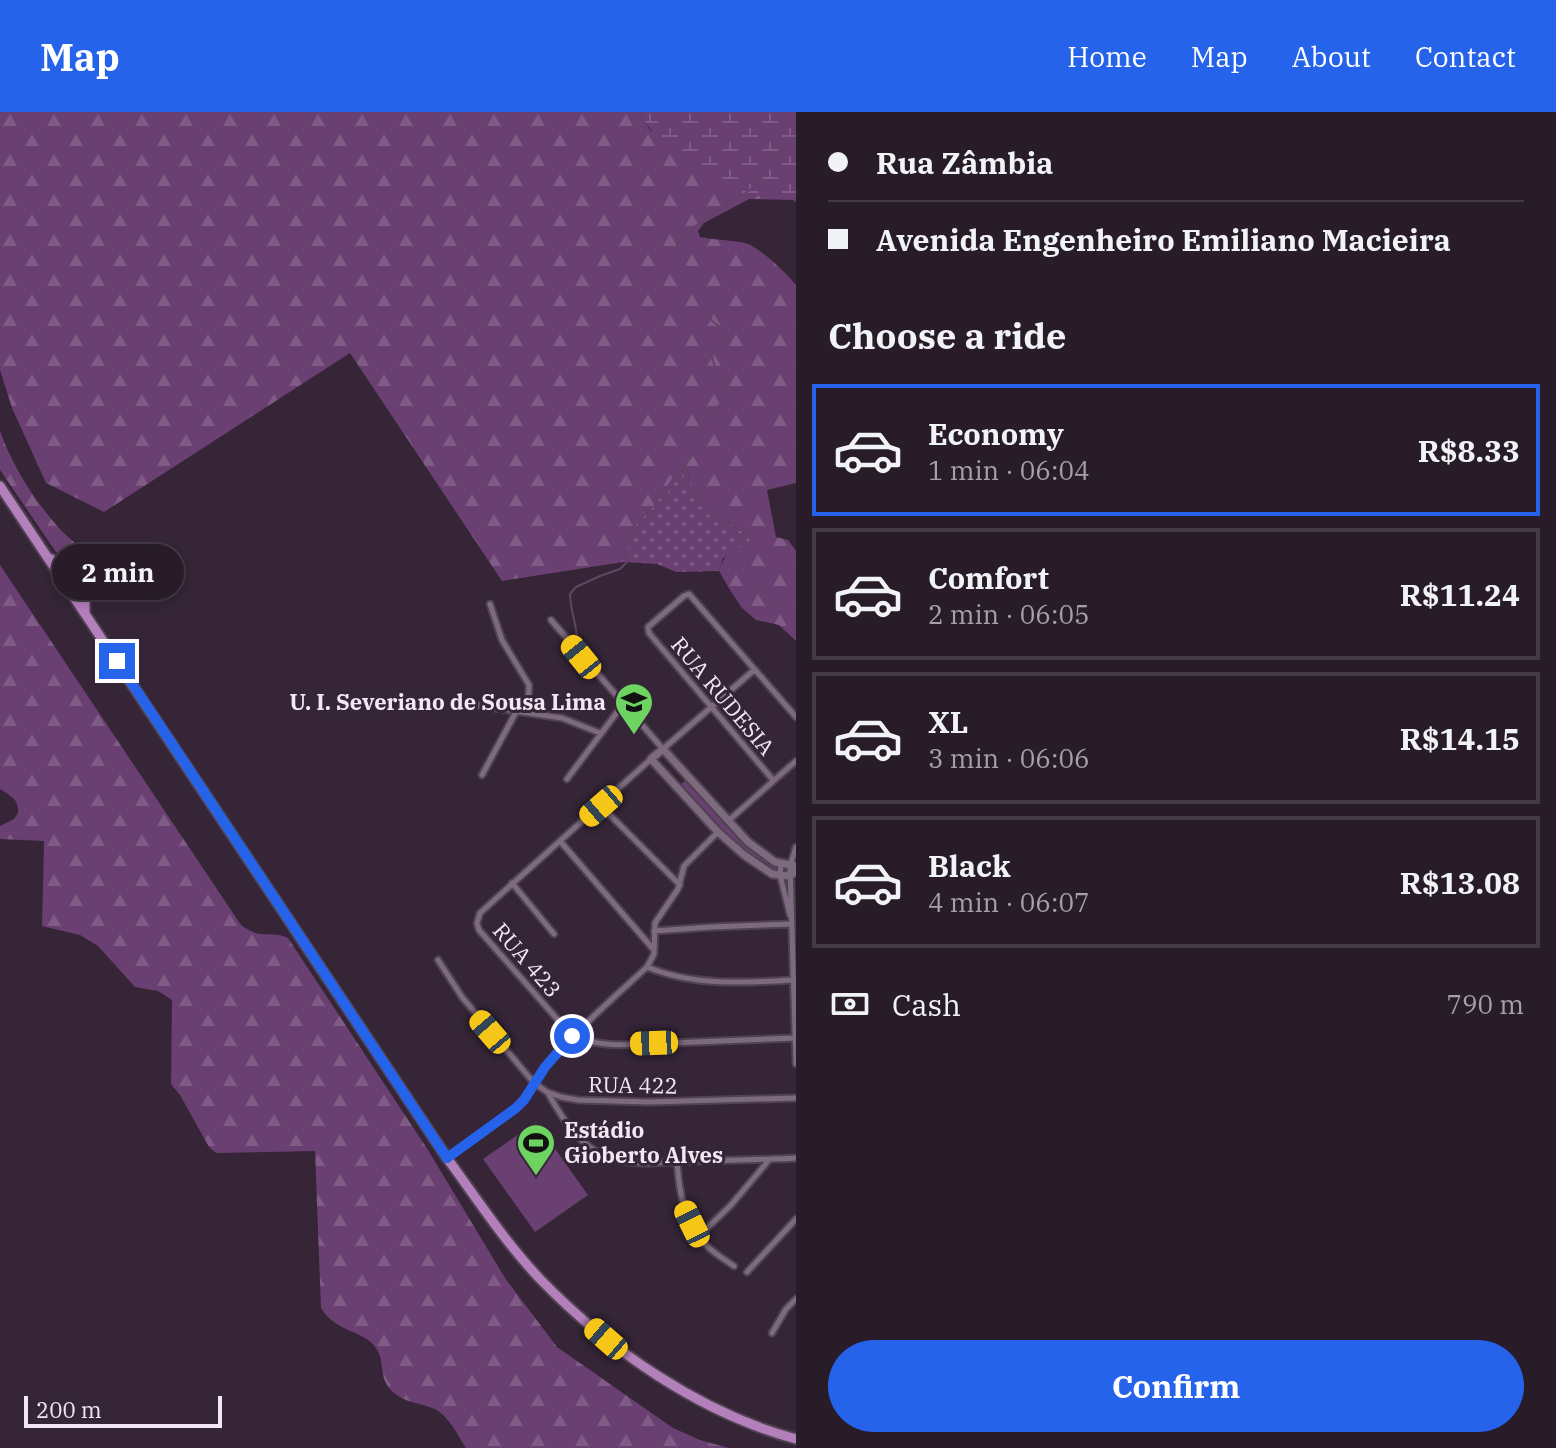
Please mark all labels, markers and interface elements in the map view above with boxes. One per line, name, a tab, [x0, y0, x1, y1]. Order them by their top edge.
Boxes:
text: Map	[40, 32, 120, 81]
text: Home	[1067, 38, 1147, 75]
text: Map	[1191, 38, 1248, 75]
text: About	[1292, 38, 1371, 75]
text: Contact	[1415, 38, 1516, 75]
text: Rua Zâmbia	[876, 143, 1053, 182]
text: Avenida Engenheiro Emiliano Macieira	[876, 220, 1451, 259]
text: Choose a ride	[828, 312, 1067, 359]
icon: car	[832, 414, 904, 486]
text: Economy	[928, 414, 1064, 453]
text: R$8.33	[1418, 431, 1520, 470]
text: 1 min · 06:04	[928, 453, 1090, 487]
callout: 2 min	[51, 545, 183, 601]
text: 2 min	[82, 555, 154, 589]
icon: car	[832, 558, 904, 630]
text: Comfort	[928, 558, 1049, 597]
text: R$11.24	[1400, 575, 1520, 614]
text: 2 min · 06:05	[928, 597, 1090, 631]
street label: RUA RUDESIA	[665, 630, 782, 761]
car	[557, 631, 605, 683]
route end	[99, 643, 135, 679]
school or university icon: U. I. Severiano de Sousa Lima	[613, 681, 655, 736]
place label: U. I. Severiano de Sousa Lima	[289, 687, 606, 716]
icon: car	[832, 702, 904, 774]
text: XL	[928, 702, 968, 741]
text: R$14.15	[1400, 719, 1520, 758]
text: 3 min · 06:06	[928, 741, 1090, 775]
car	[575, 781, 627, 831]
icon: car	[832, 846, 904, 918]
text: Black	[928, 846, 1011, 885]
text: R$13.08	[1400, 863, 1520, 902]
text: 4 min · 06:07	[928, 885, 1090, 919]
street label: RUA 423	[487, 916, 568, 1003]
icon: cash	[828, 982, 872, 1026]
text: Cash	[892, 985, 961, 1024]
text: 790 m	[1446, 987, 1524, 1021]
car	[465, 1006, 515, 1058]
route start	[554, 1018, 590, 1054]
car	[630, 1030, 678, 1056]
street label: RUA 422	[588, 1069, 678, 1100]
place label: Estádio Gioberto Alves	[564, 1115, 723, 1169]
sports icon: Estádio Gioberto Alves	[515, 1122, 557, 1177]
car	[671, 1197, 713, 1251]
car	[580, 1314, 632, 1364]
button: Confirm	[828, 1340, 1524, 1432]
scale bar	[24, 1392, 222, 1428]
text: 200 m	[36, 1395, 102, 1424]

